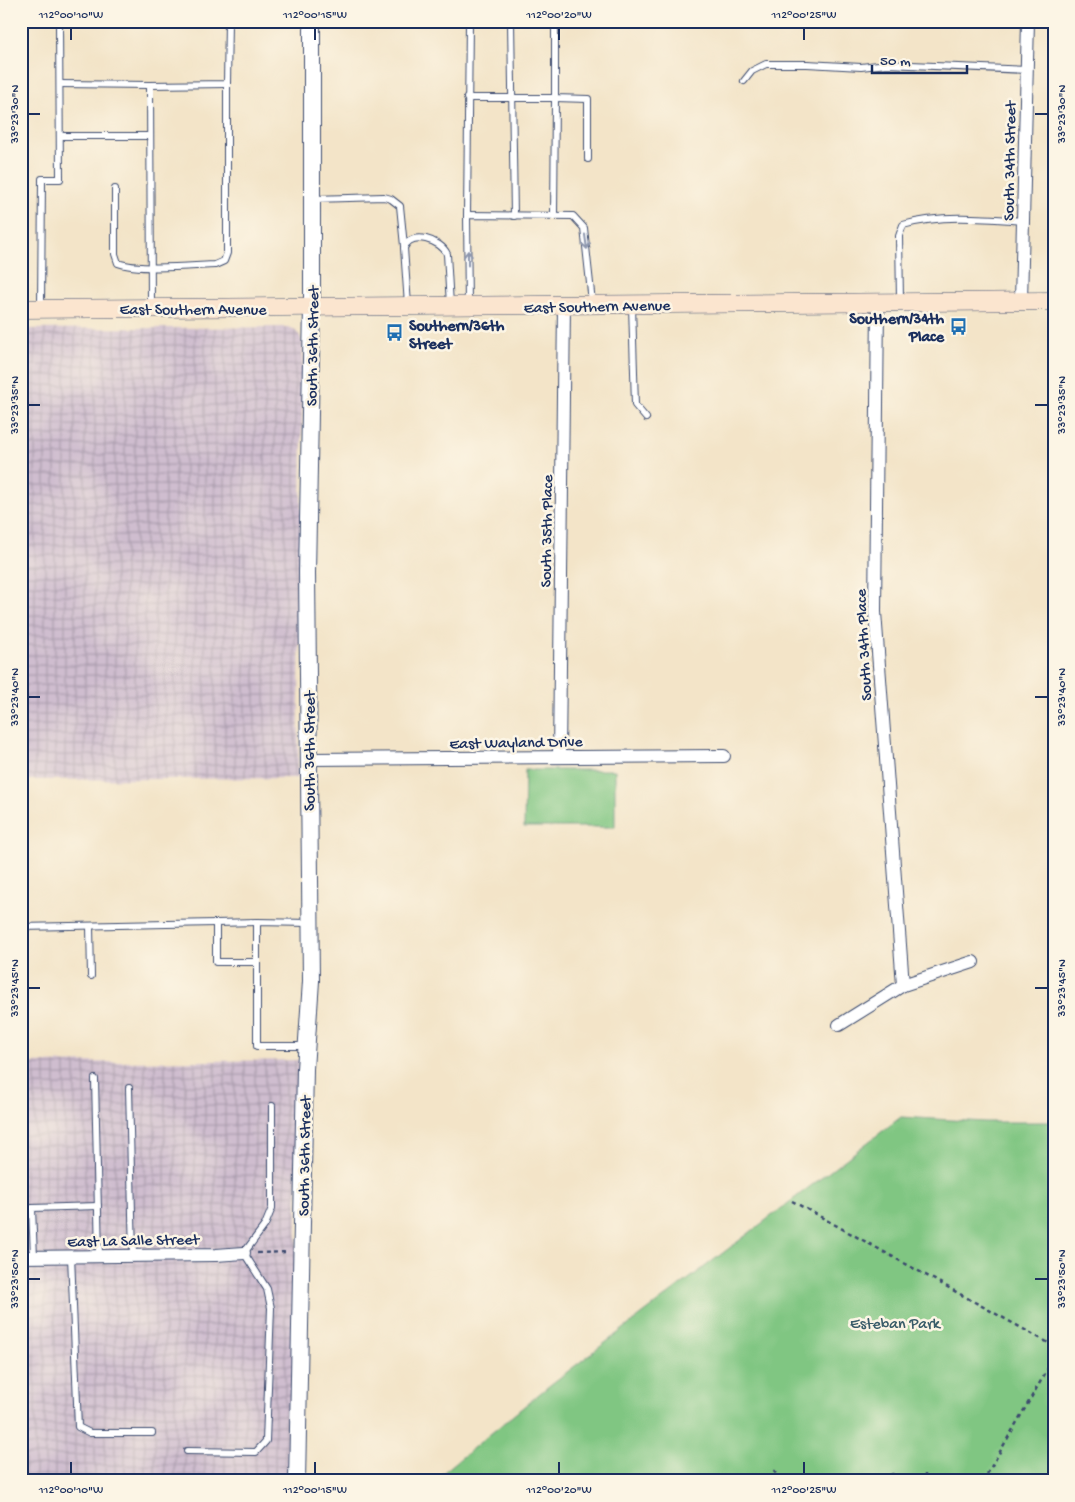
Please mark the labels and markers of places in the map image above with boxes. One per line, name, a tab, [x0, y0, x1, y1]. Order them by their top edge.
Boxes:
place label: Southern/34th Place	[849, 311, 945, 348]
bus stop icon: Southern/34th Place	[948, 316, 968, 336]
place label: Southern/36th Street	[409, 318, 505, 355]
bus stop icon: Southern/36th Street	[385, 323, 405, 343]

